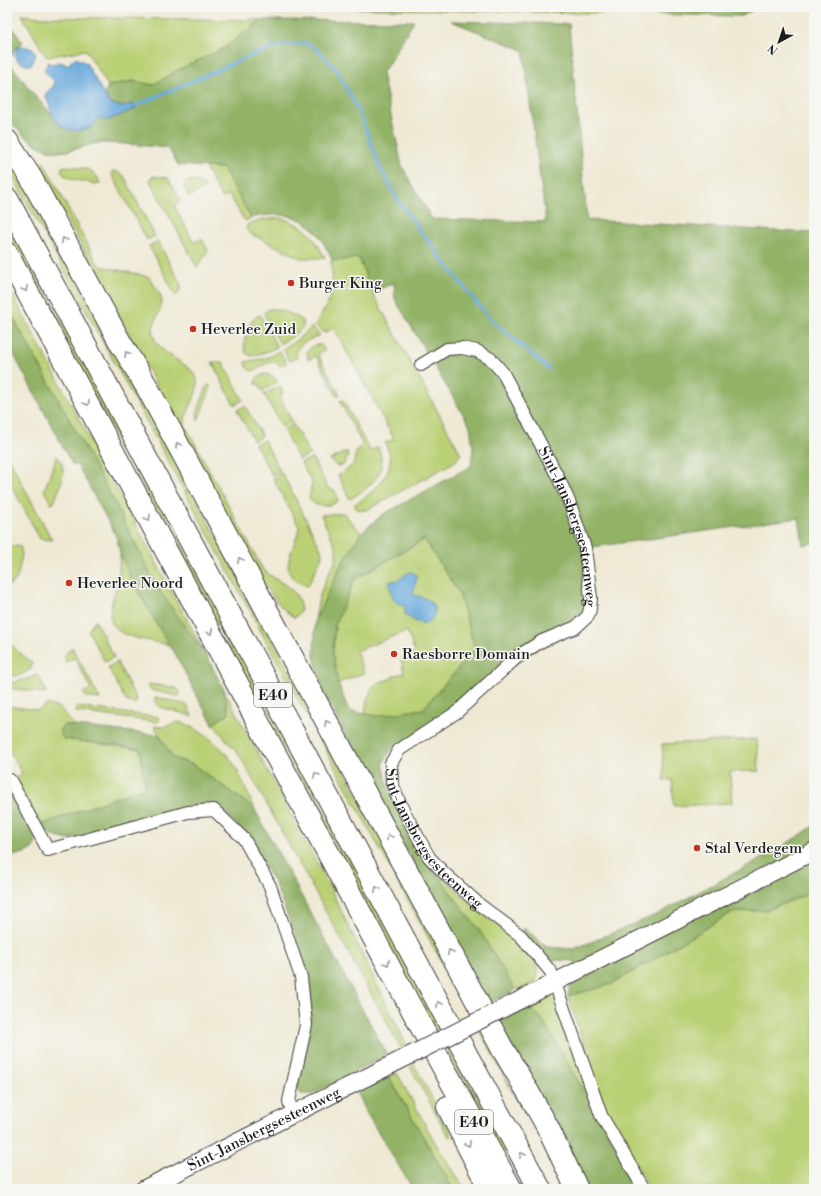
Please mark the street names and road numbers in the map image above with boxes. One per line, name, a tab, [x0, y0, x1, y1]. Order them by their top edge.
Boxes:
street label: Sint-Jansbergsesteenweg	[533, 443, 600, 608]
road number: E40	[254, 683, 292, 707]
street label: Sint-Jansbergsesteenweg	[381, 768, 487, 913]
street label: Sint-Jansbergsesteenweg	[184, 1083, 344, 1176]
road number: E40	[455, 1110, 493, 1134]

